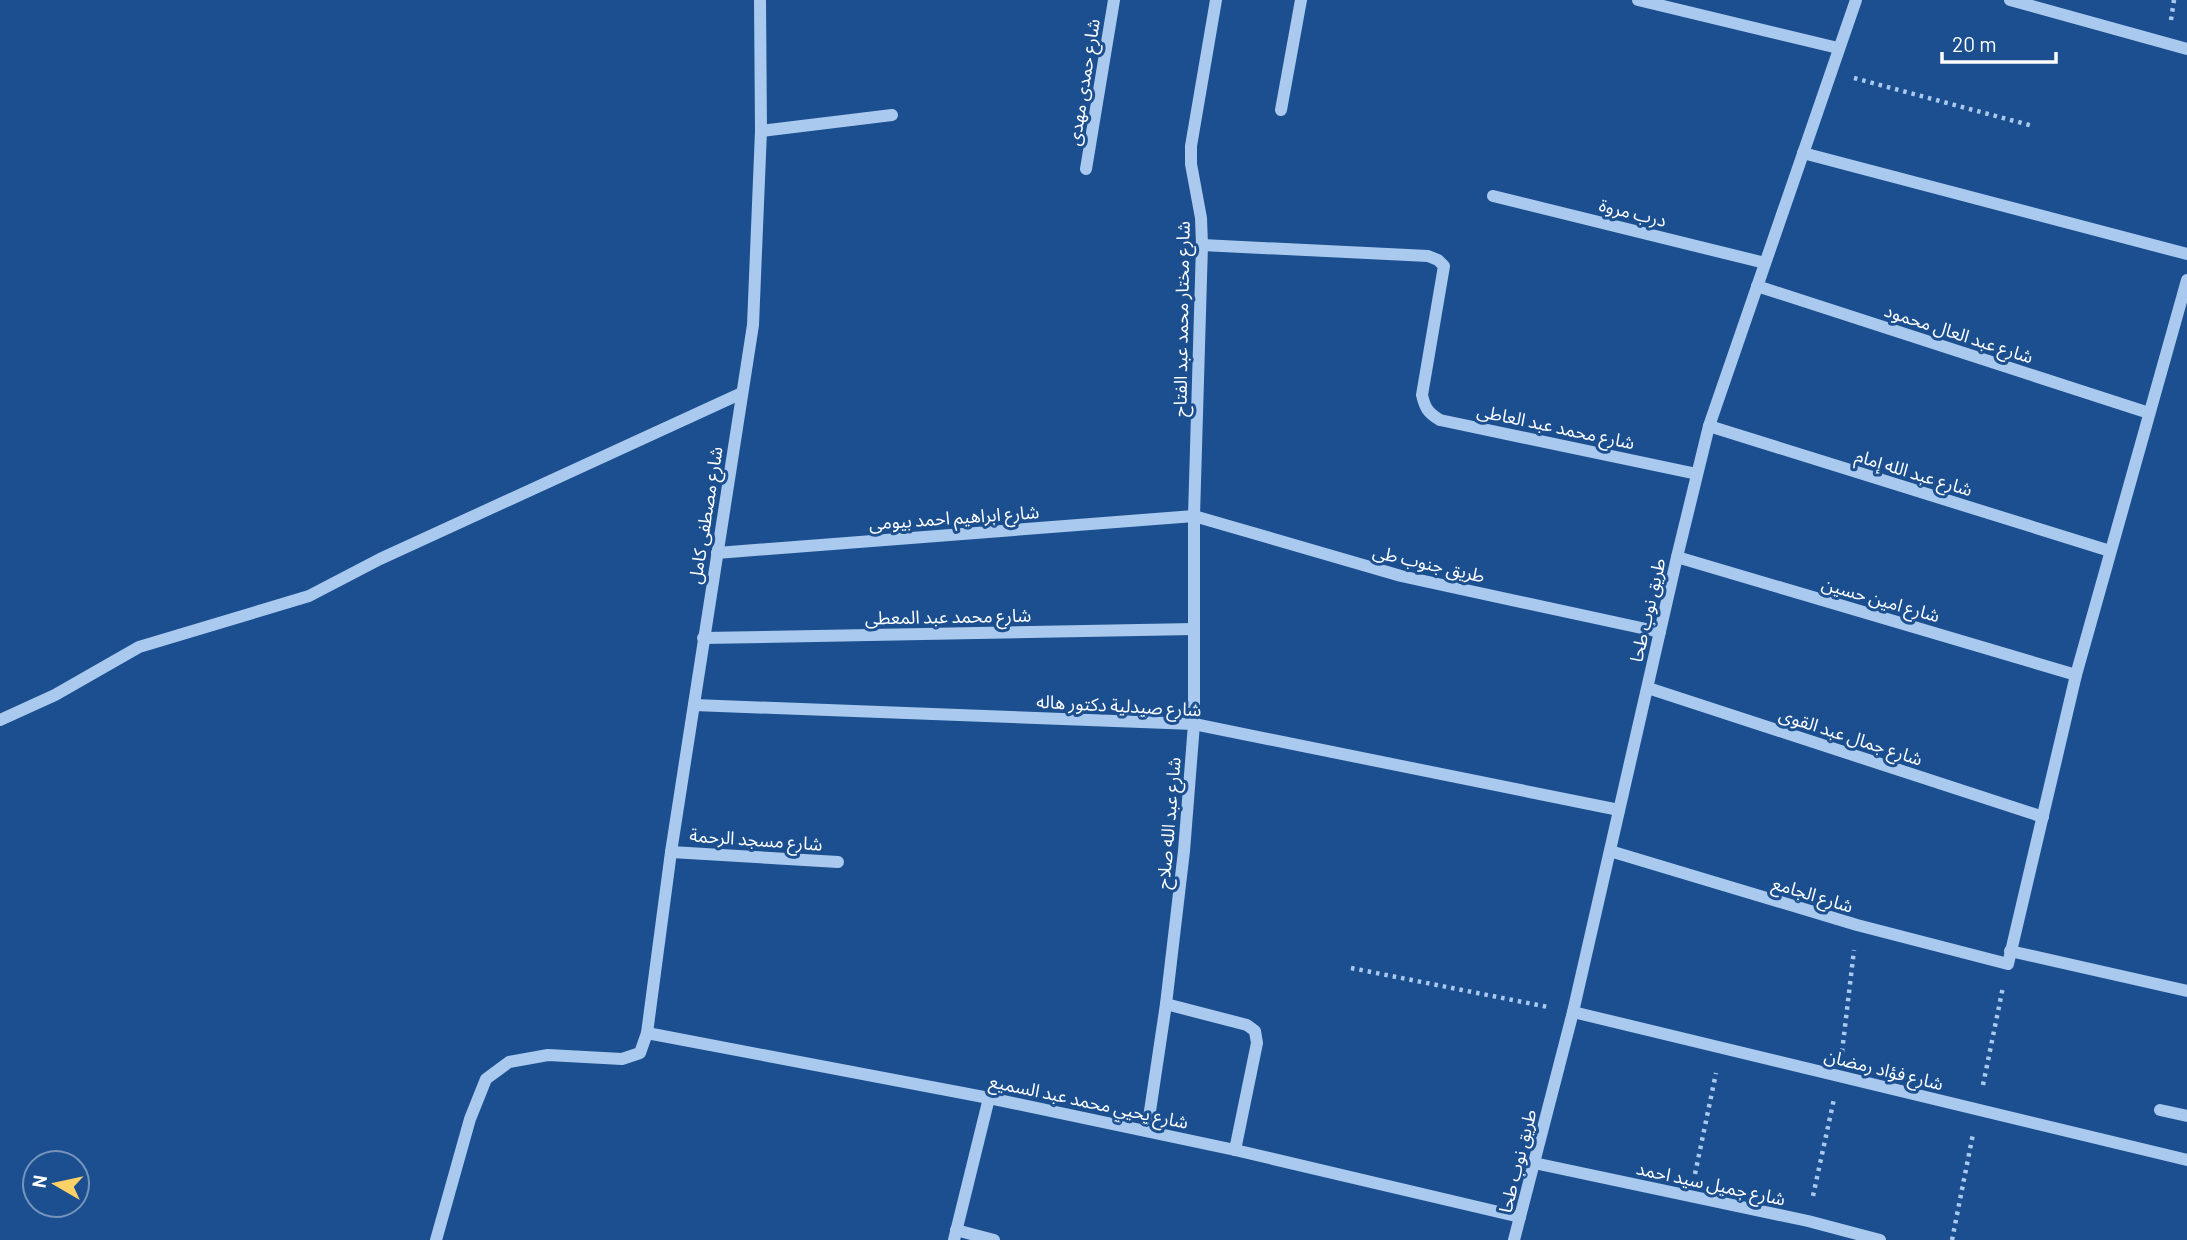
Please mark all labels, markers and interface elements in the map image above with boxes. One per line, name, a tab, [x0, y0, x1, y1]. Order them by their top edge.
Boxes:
street label: شارع حمدى مهدى	[1062, 17, 1108, 148]
scale bar	[1942, 21, 2056, 65]
text: 20 m	[1952, 31, 1997, 56]
street label: درب مروة	[1597, 193, 1669, 232]
street label: شارع مختار محمد عبد الفتاح	[1168, 221, 1198, 417]
street label: شارع عبد العال محمود	[1881, 299, 2036, 371]
street label: شارع محمد عبد العاطى	[1474, 399, 1637, 457]
street label: شارع عبد الله إمام	[1852, 444, 1975, 504]
street label: شارع مصطفى كامل	[683, 445, 731, 586]
street label: شارع ابراهيم احمد بيومى	[868, 500, 1040, 538]
street label: طريق جنوب طى	[1371, 539, 1487, 588]
street label: طريق نوب طحا	[1624, 556, 1671, 664]
street label: شارع امين حسين	[1818, 572, 1942, 630]
street label: شارع محمد عبد المعطى	[865, 604, 1031, 632]
street label: شارع صيدلية دكتور هاله	[1036, 690, 1202, 724]
street label: شارع جمال عبد القوى	[1775, 702, 1925, 773]
street label: شارع عبد الله صلاح	[1151, 756, 1189, 890]
street label: شارع مسجد الرحمة	[689, 823, 823, 859]
street label: شارع الجامع	[1769, 871, 1856, 921]
street label: شارع فؤاد رمضان	[1821, 1044, 1946, 1098]
street label: شارع يحيي محمد عبد السميع	[987, 1069, 1191, 1137]
street label: طريق نوب طحا	[1494, 1107, 1541, 1215]
north arrow	[21, 1149, 91, 1219]
street label: شارع جميل سيد احمد	[1634, 1156, 1788, 1213]
text: N	[26, 1173, 51, 1189]

